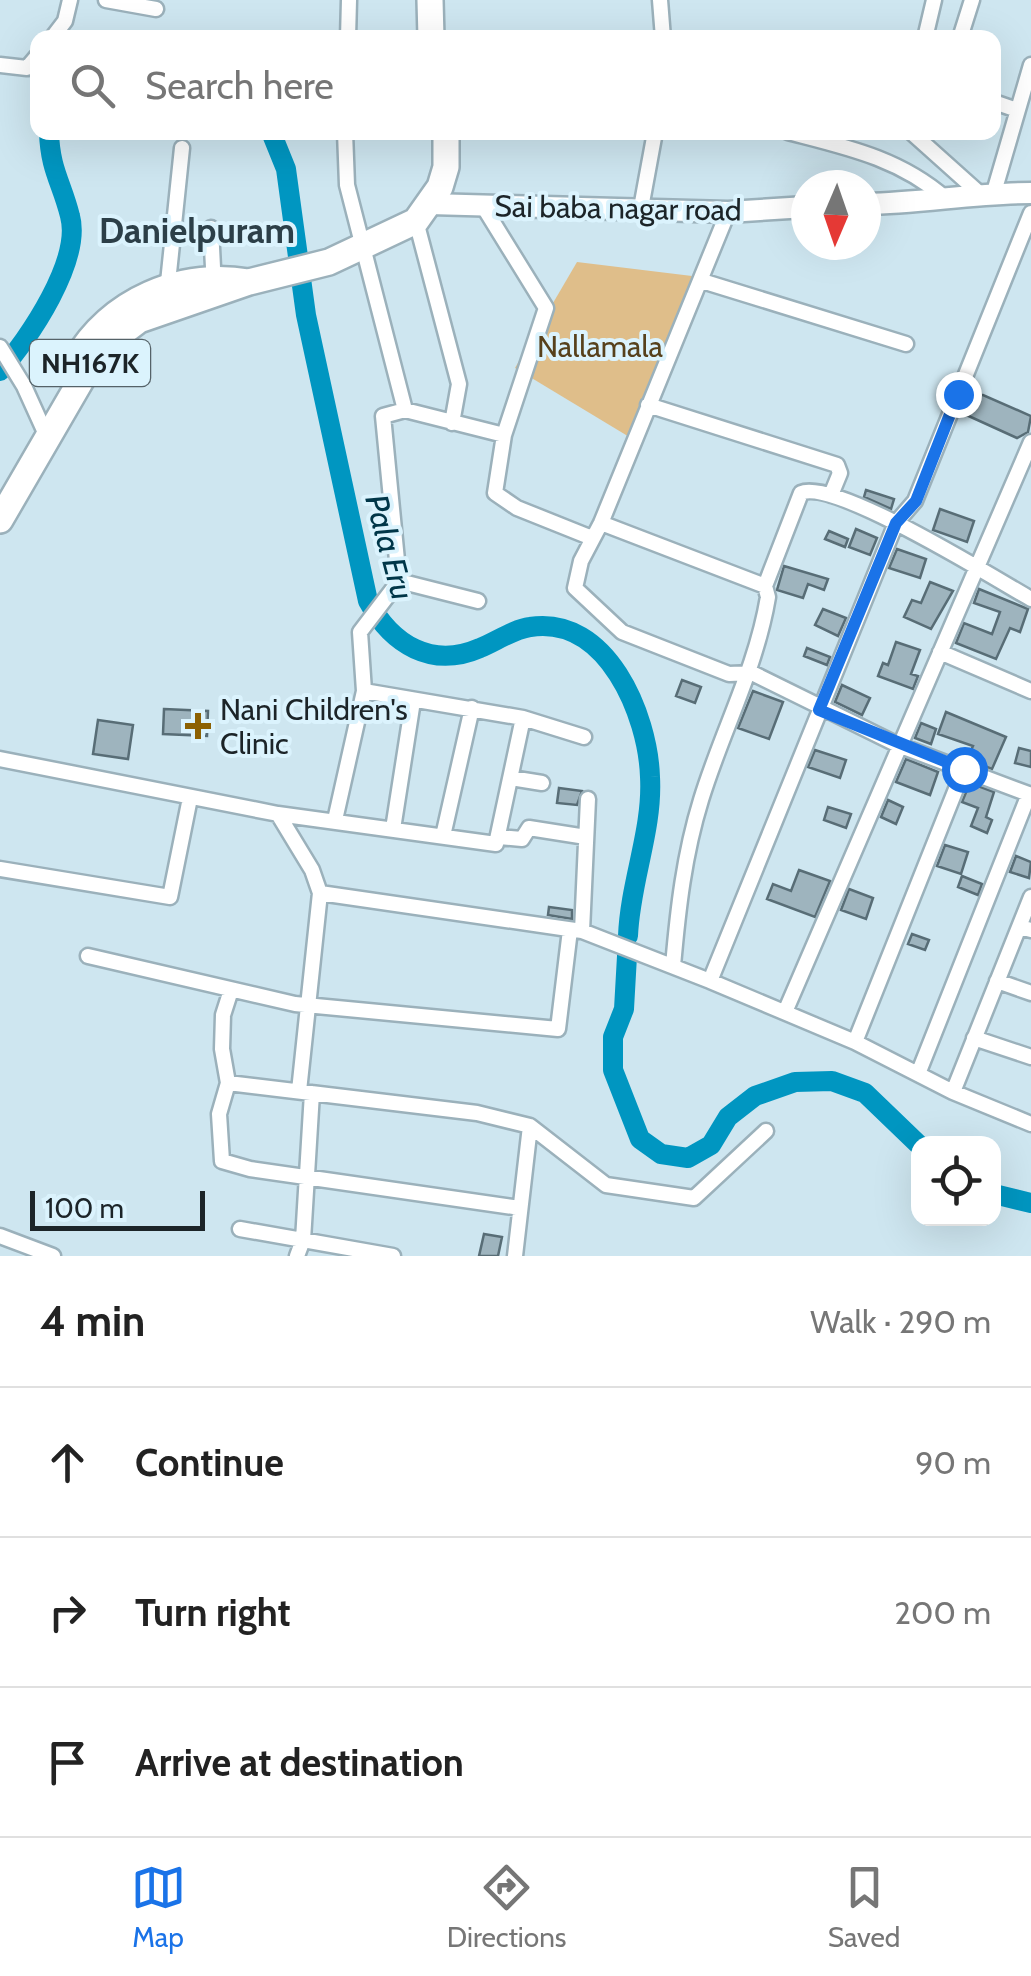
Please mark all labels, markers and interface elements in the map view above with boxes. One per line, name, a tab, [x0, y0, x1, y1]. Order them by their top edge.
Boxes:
search box	[30, 30, 1001, 140]
icon: search	[65, 58, 120, 113]
text: Search here	[145, 62, 334, 109]
north arrow	[791, 170, 881, 260]
street label: Sai baba nagar road	[494, 187, 742, 229]
district label: Danielpuram	[99, 209, 295, 252]
park label: Nallamala	[537, 328, 664, 365]
road number: NH167K	[30, 340, 150, 386]
route end	[936, 372, 982, 418]
water label: Pala Eru	[357, 490, 423, 604]
place label: Nani Children's Clinic	[220, 691, 408, 762]
marker: Nani Children's Clinic	[185, 713, 211, 739]
route start	[942, 747, 988, 793]
map controls	[911, 1136, 1001, 1226]
button: locate	[911, 1136, 1001, 1226]
scale bar	[30, 1186, 205, 1230]
text: 100 m	[45, 1191, 124, 1225]
text: 4 min	[40, 1295, 145, 1347]
text: Walk · 290 m	[810, 1302, 991, 1341]
icon: ahead	[40, 1435, 95, 1490]
text: Continue	[135, 1439, 284, 1486]
text: 90 m	[915, 1443, 991, 1482]
icon: right	[40, 1585, 95, 1640]
text: Turn right	[135, 1589, 291, 1636]
text: 200 m	[894, 1593, 991, 1632]
icon: arrive	[40, 1735, 95, 1790]
text: Arrive at destination	[135, 1739, 464, 1786]
tab: Map	[131, 1860, 186, 1954]
tab: Directions	[447, 1860, 566, 1954]
tab: Saved	[828, 1860, 900, 1954]

